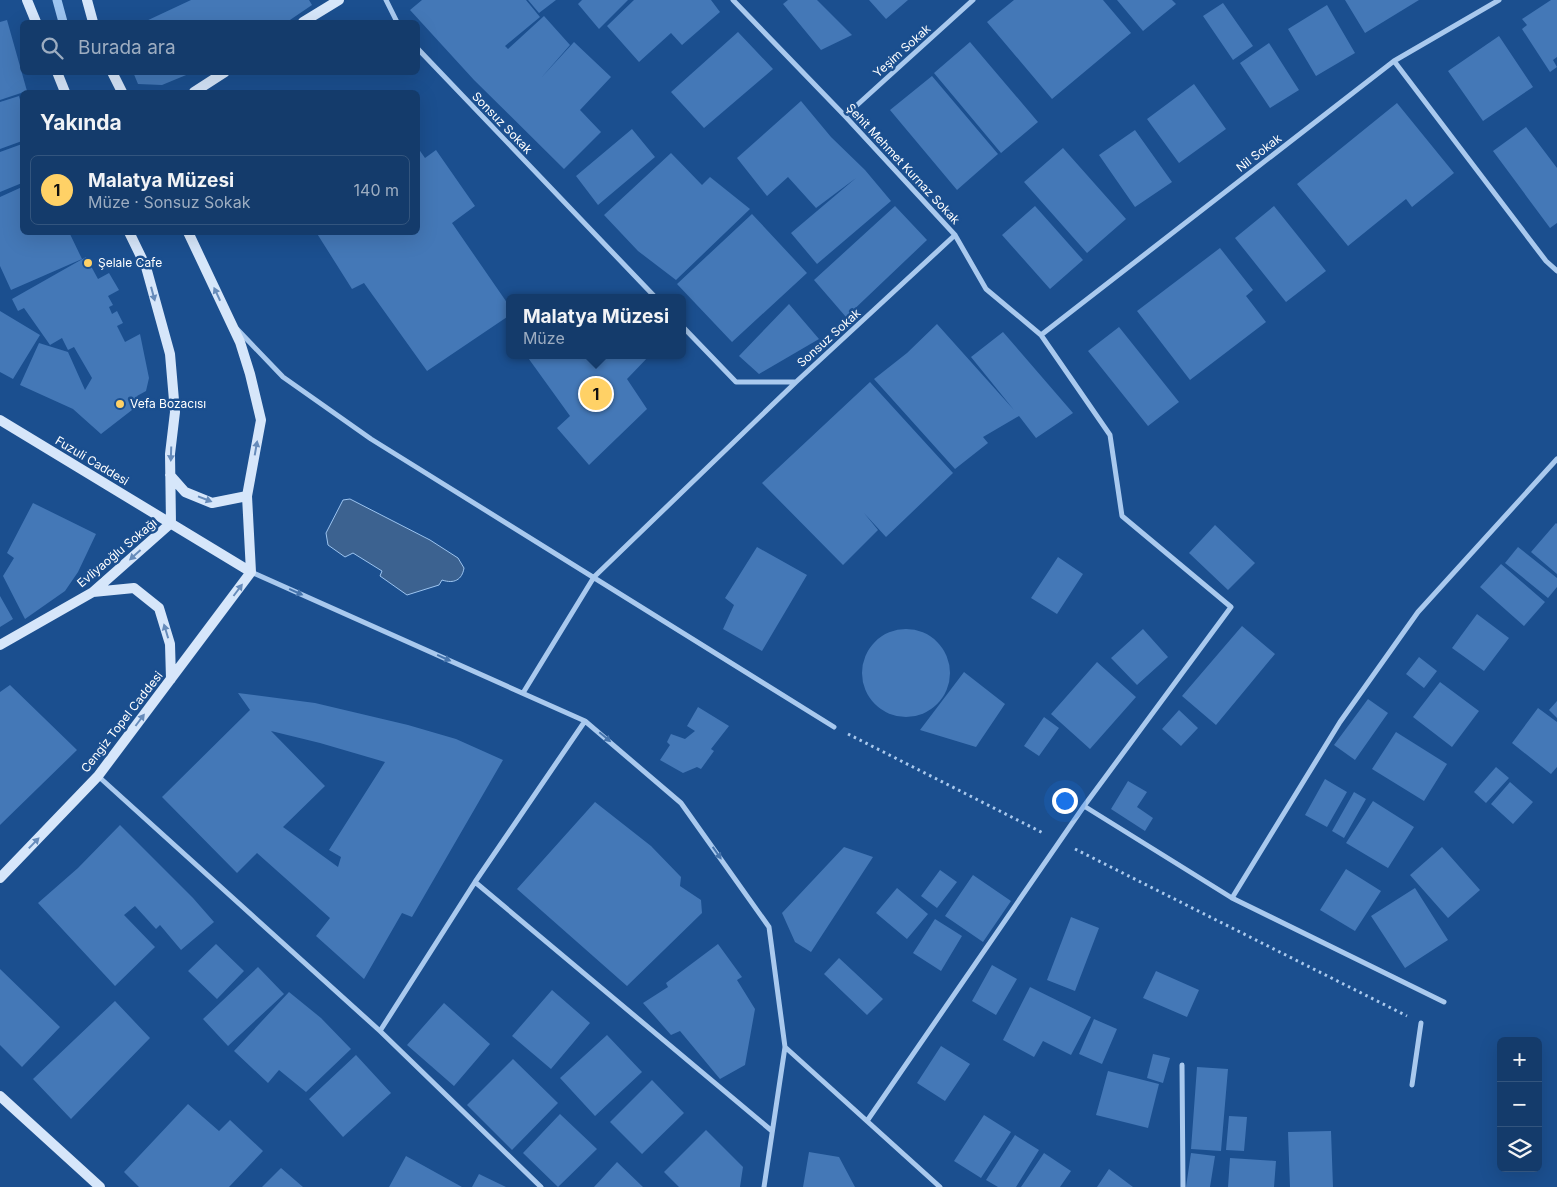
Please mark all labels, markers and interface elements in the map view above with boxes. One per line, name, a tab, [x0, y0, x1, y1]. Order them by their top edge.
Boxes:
search box	[20, 20, 420, 75]
street label: Yeşim Sokak	[870, 21, 934, 80]
icon: search	[38, 34, 66, 62]
text: Burada ara	[78, 36, 176, 59]
street label: Sonsuz Sokak	[469, 89, 536, 157]
street label: Şehit Mehmet Kurnaz Sokak	[843, 100, 964, 228]
text: Yakında	[40, 110, 122, 135]
street label: Nil Sokak	[1233, 130, 1285, 175]
text: Malatya Müzesi	[88, 169, 234, 192]
text: 1	[54, 180, 60, 200]
text: 140 m	[354, 180, 399, 200]
text: Müze · Sonsuz Sokak	[88, 192, 250, 212]
place label: Şelale Cafe	[98, 255, 162, 270]
marker: Şelale Cafe	[82, 257, 94, 269]
one-way arrow	[150, 287, 158, 302]
one-way arrow	[213, 287, 221, 301]
popup	[506, 294, 686, 359]
text: Malatya Müzesi	[523, 305, 669, 328]
street label: Sonsuz Sokak	[794, 305, 864, 370]
text: Müze	[523, 328, 565, 348]
pin: 1	[580, 375, 612, 413]
place label: Vefa Bozacısı	[130, 396, 206, 411]
marker: Vefa Bozacısı	[114, 398, 126, 410]
street label: Fuzuli Caddesi	[53, 433, 132, 488]
one-way arrow	[252, 440, 260, 456]
one-way arrow	[166, 446, 174, 462]
one-way arrow	[198, 495, 213, 503]
street label: Evliyaoğlu Sokağı	[74, 515, 160, 590]
one-way arrow	[128, 550, 141, 561]
one-way arrow	[232, 584, 243, 597]
one-way arrow	[289, 588, 303, 596]
one-way arrow	[161, 623, 169, 638]
one-way arrow	[437, 654, 451, 662]
street label: Cengiz Topel Caddesi	[77, 668, 166, 775]
one-way arrow	[135, 713, 145, 727]
one-way arrow	[598, 732, 611, 743]
your location	[1052, 788, 1078, 814]
one-way arrow	[28, 837, 40, 849]
one-way arrow	[712, 846, 722, 860]
map controls	[1497, 1037, 1542, 1172]
button: +	[1497, 1037, 1542, 1082]
button: −	[1497, 1082, 1542, 1127]
button: layers	[1497, 1127, 1542, 1172]

